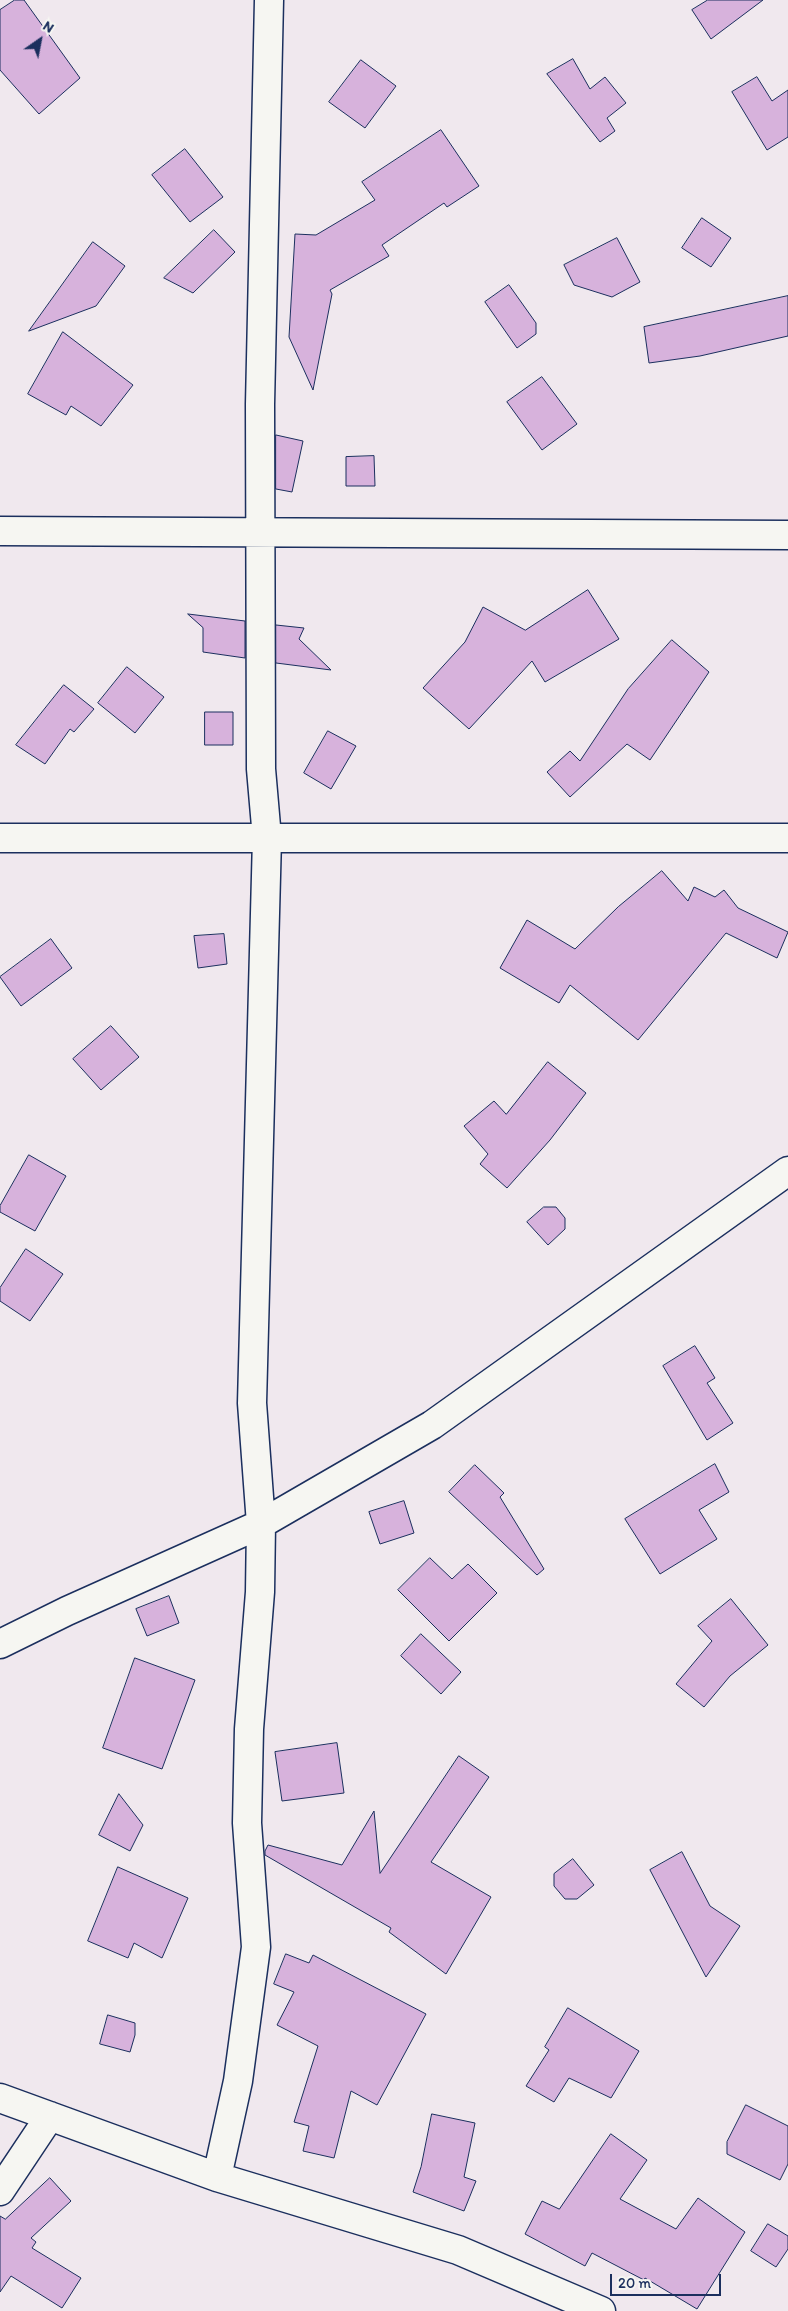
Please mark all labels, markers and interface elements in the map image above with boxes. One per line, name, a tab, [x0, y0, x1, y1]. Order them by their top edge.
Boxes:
north arrow	[15, 15, 65, 65]
text: N	[40, 17, 57, 37]
scale bar	[613, 2264, 724, 2296]
text: 20 m	[618, 2274, 651, 2292]

